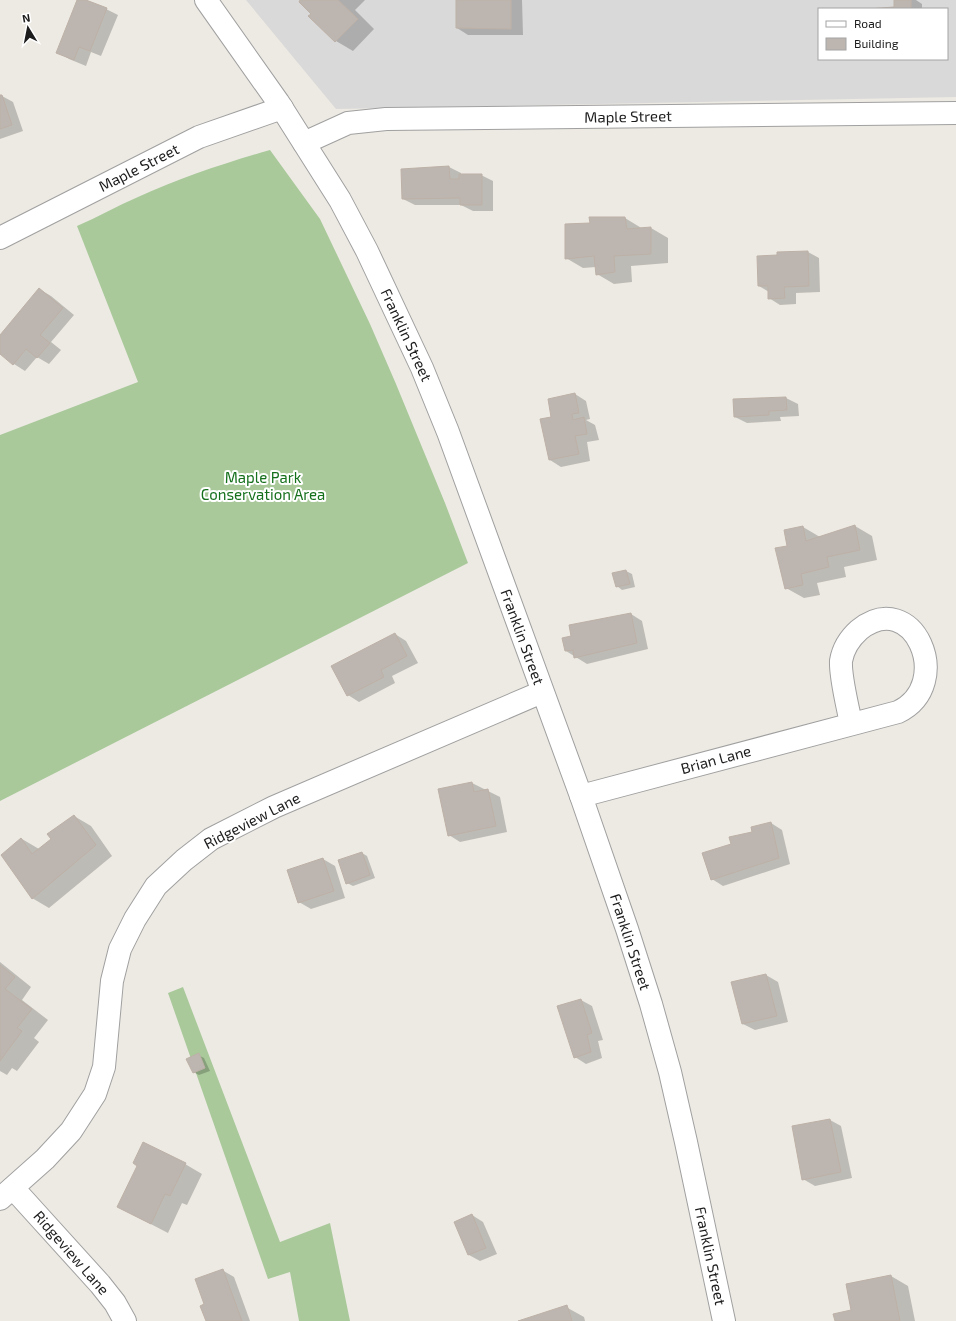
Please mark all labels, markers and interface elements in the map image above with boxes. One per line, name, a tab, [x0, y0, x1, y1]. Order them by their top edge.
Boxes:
north arrow	[8, 8, 48, 48]
legend	[818, 8, 948, 60]
text: N	[21, 11, 31, 25]
text: Road	[854, 16, 882, 30]
text: Building	[854, 36, 899, 50]
street label: Maple Street	[584, 106, 672, 126]
street label: Maple Street	[95, 139, 182, 195]
street label: Franklin Street	[378, 285, 436, 384]
park label: Maple Park Conservation Area	[201, 468, 325, 503]
street label: Franklin Street	[497, 586, 549, 687]
street label: Brian Lane	[679, 741, 753, 777]
street label: Ridgeview Lane	[200, 788, 303, 852]
street label: Franklin Street	[607, 891, 655, 992]
street label: Franklin Street	[692, 1205, 730, 1307]
street label: Ridgeview Lane	[30, 1207, 113, 1298]

